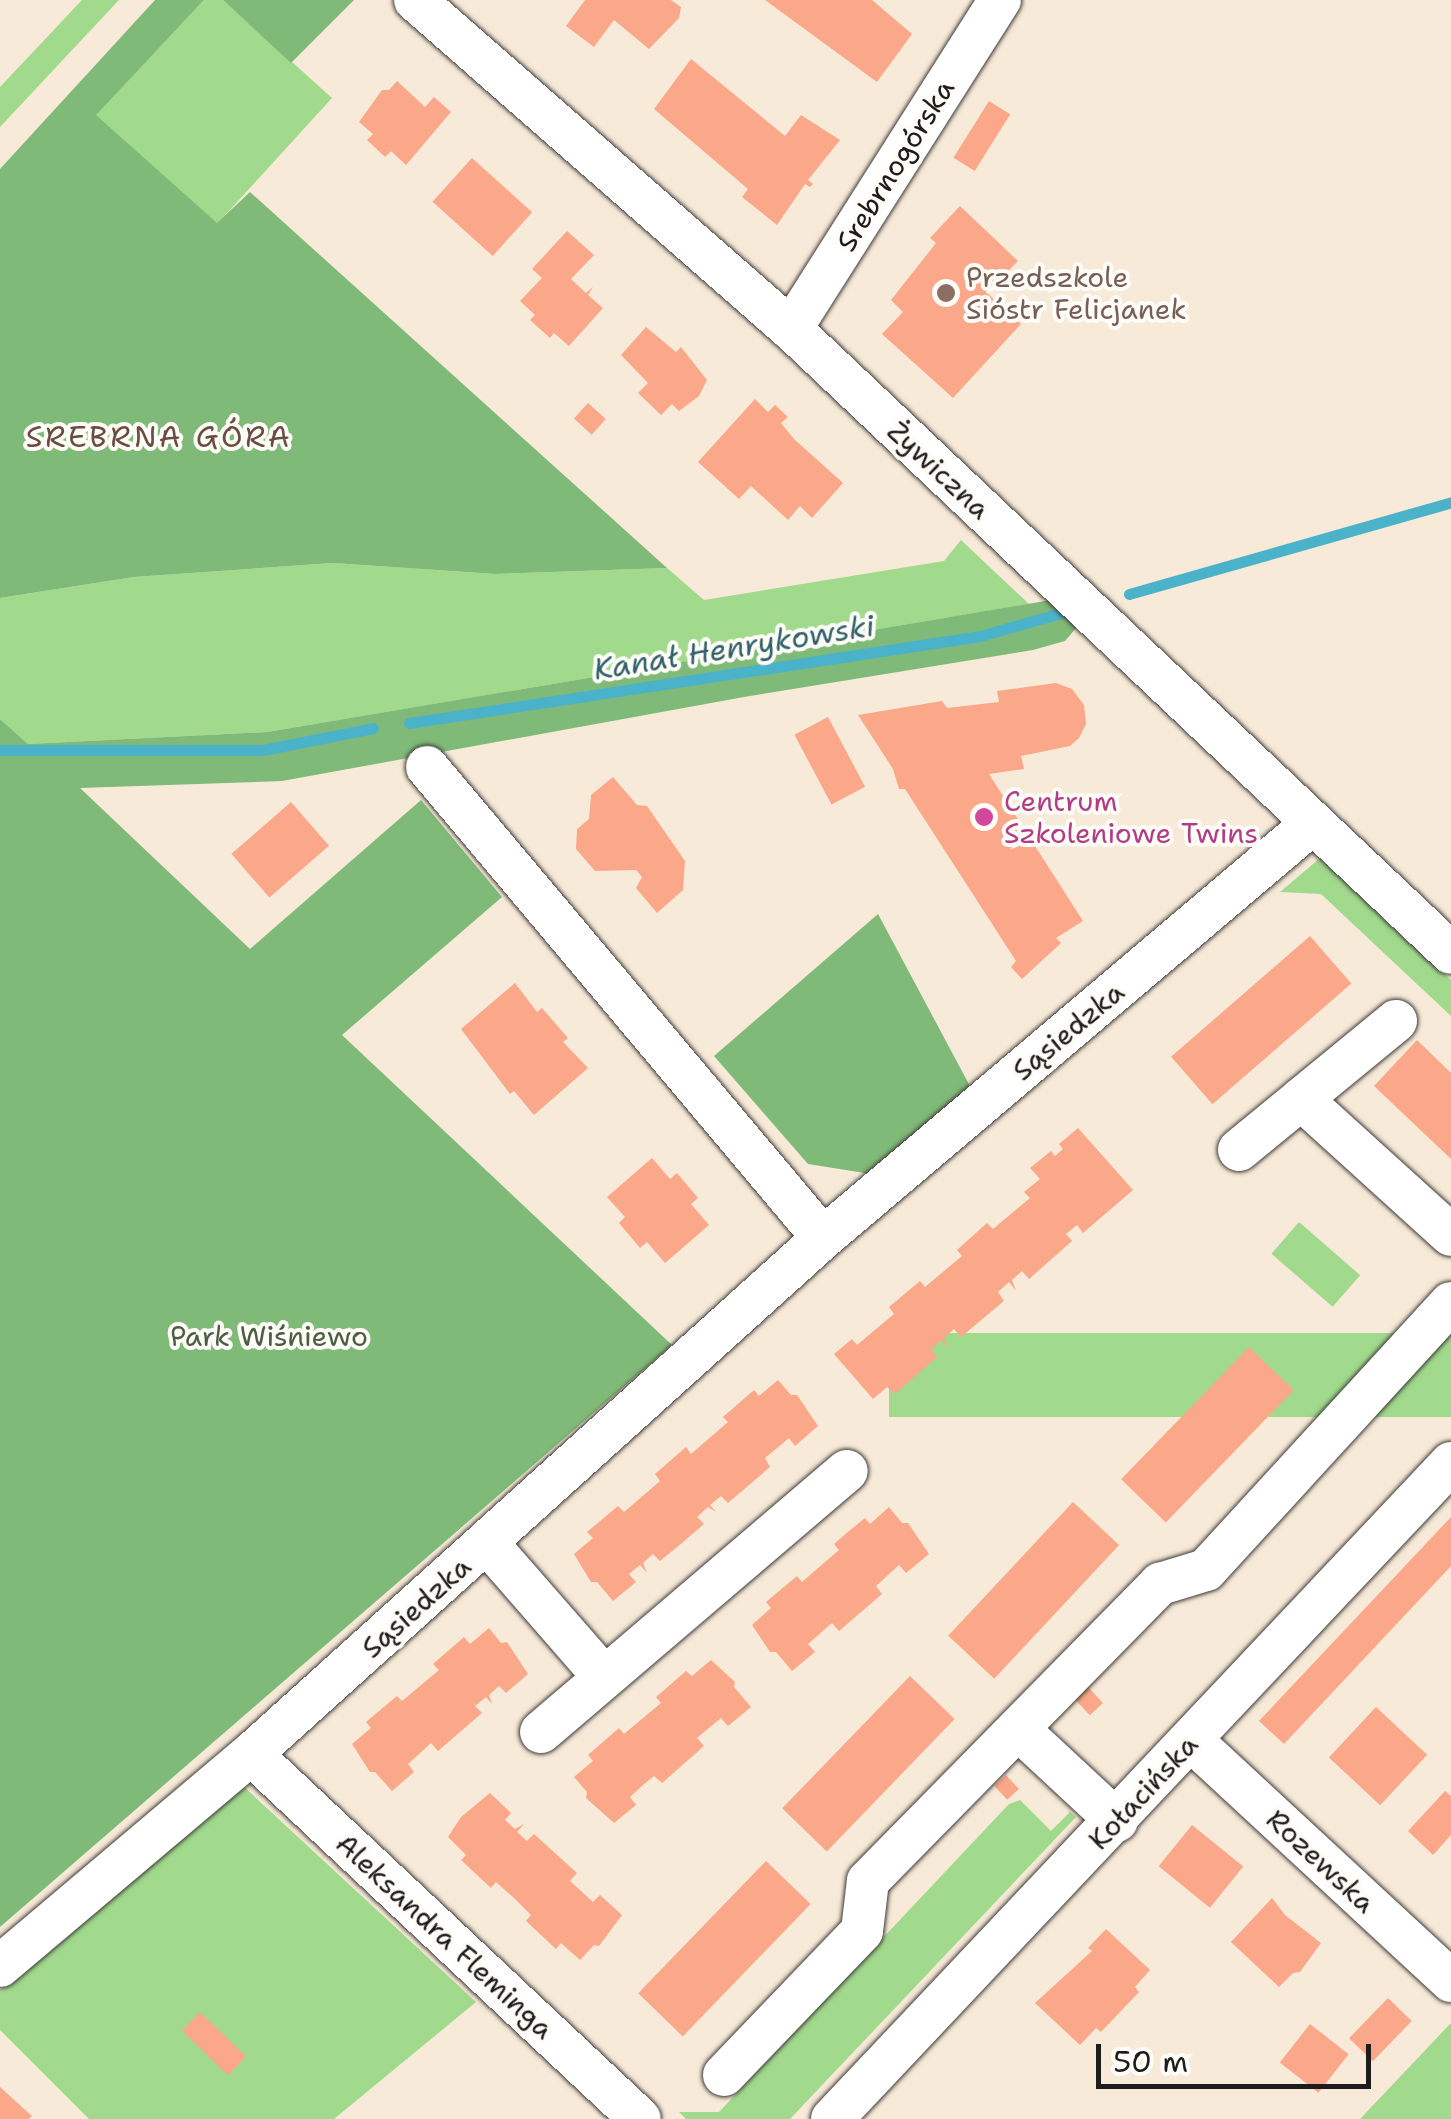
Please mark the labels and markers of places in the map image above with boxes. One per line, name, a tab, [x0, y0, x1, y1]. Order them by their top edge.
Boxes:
place label: Przedszkole Sióstr Felicjanek	[966, 260, 1187, 326]
marker: Przedszkole Sióstr Felicjanek	[935, 282, 957, 304]
place label: Centrum Szkoleniowe Twins	[1004, 784, 1258, 850]
marker: Centrum Szkoleniowe Twins	[973, 806, 995, 828]

